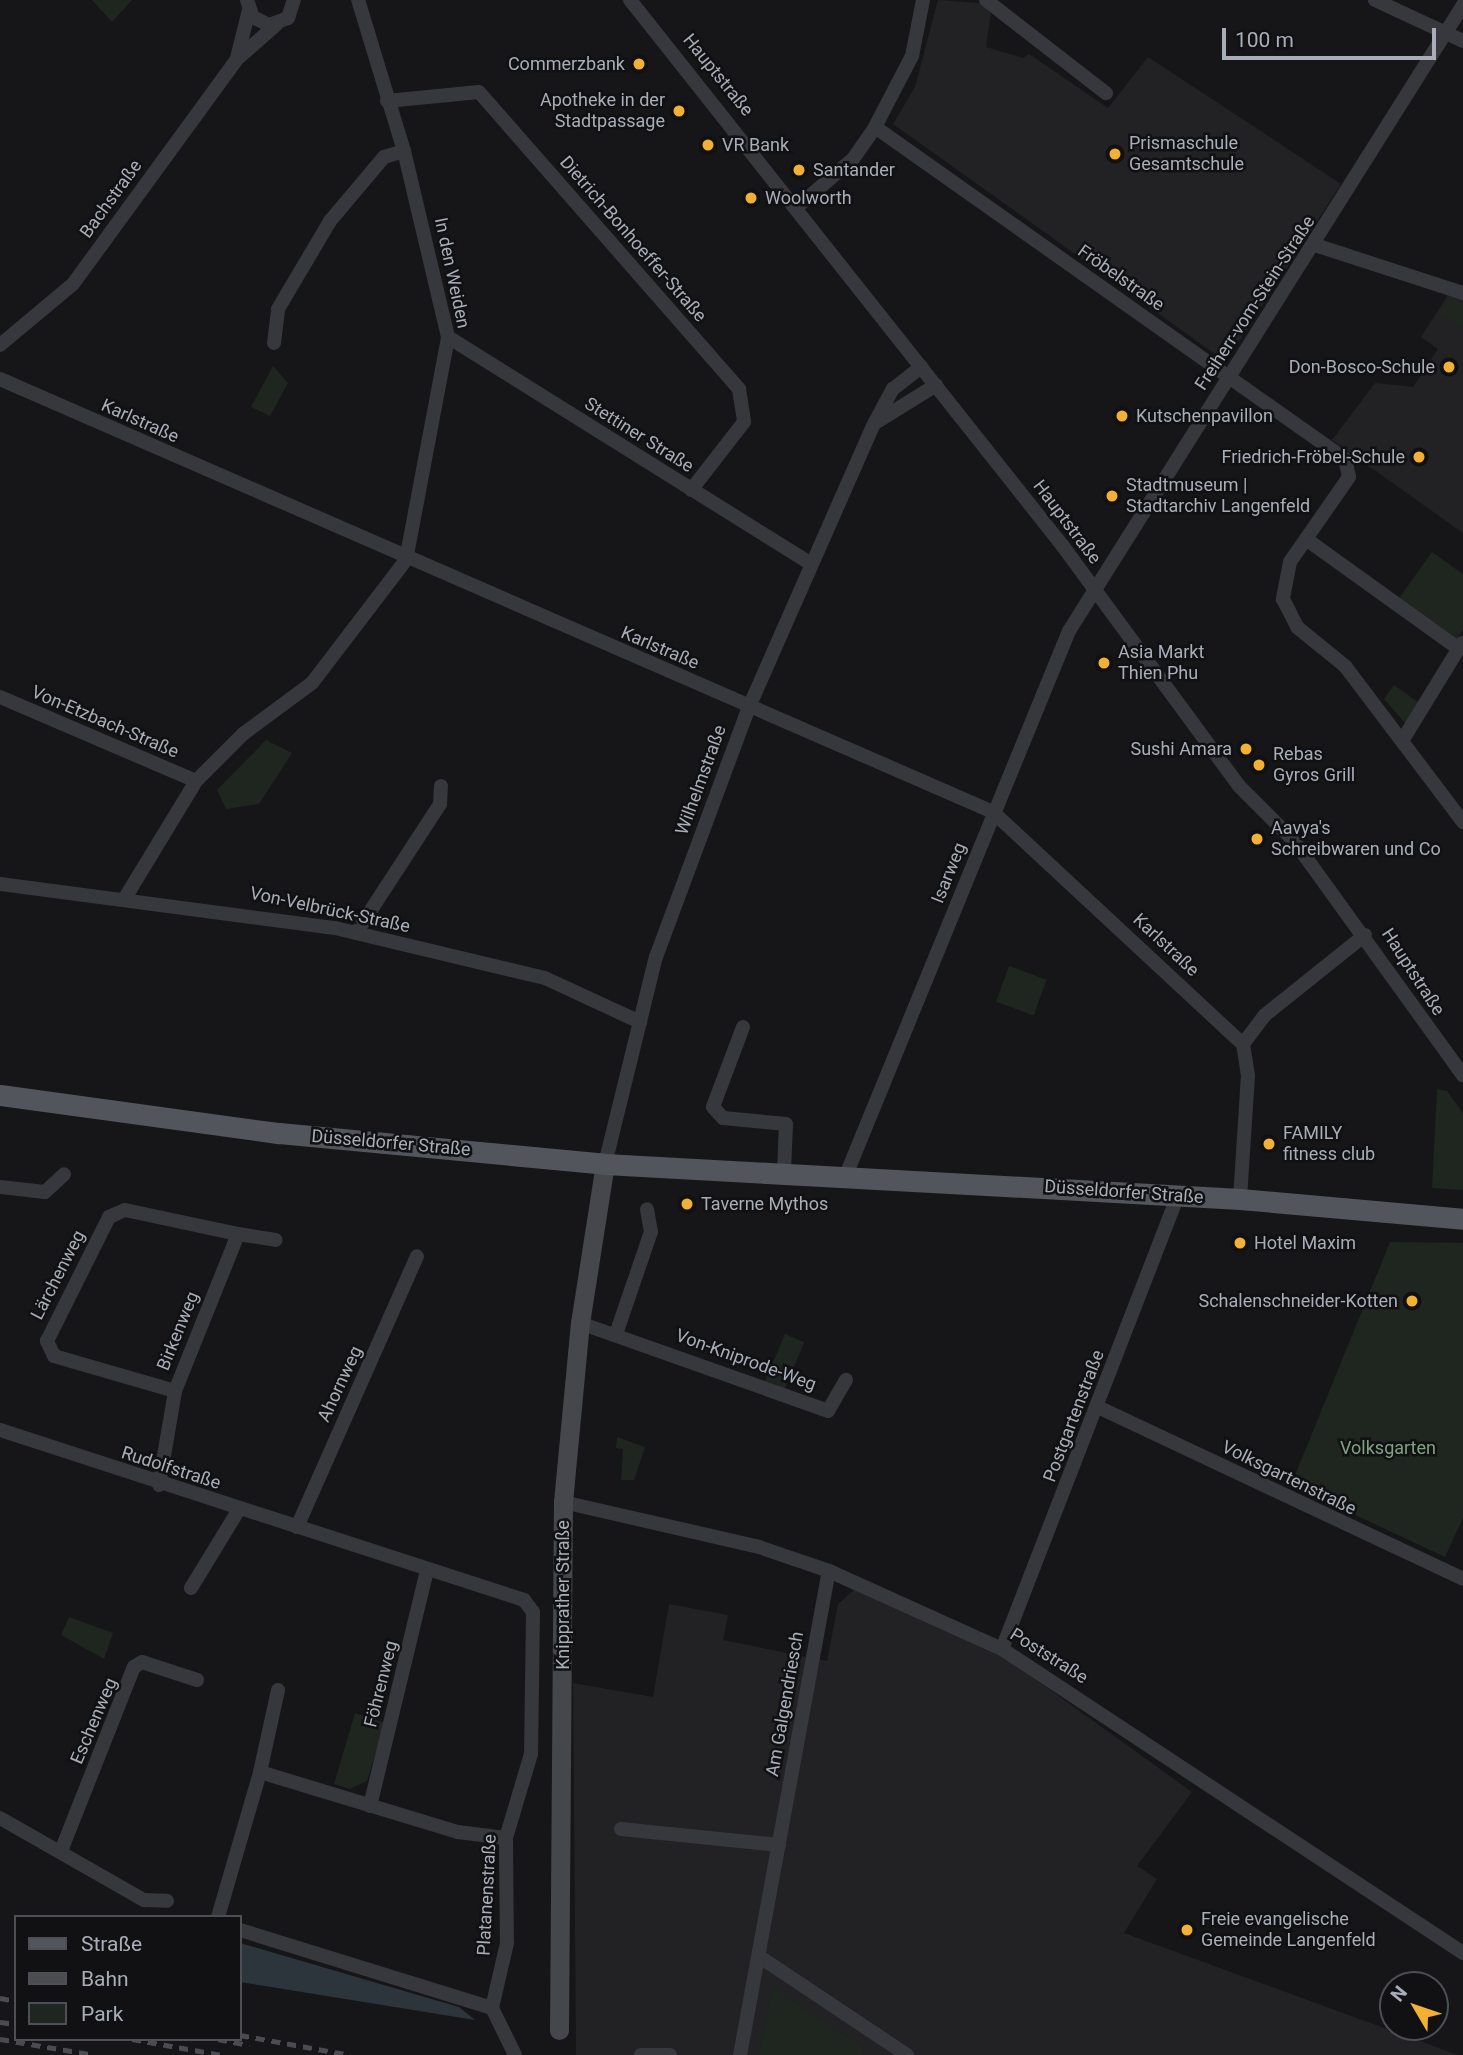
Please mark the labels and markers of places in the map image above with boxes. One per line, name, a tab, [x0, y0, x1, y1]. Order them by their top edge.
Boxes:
place label: Commerzbank	[508, 53, 625, 75]
marker: Commerzbank	[631, 56, 647, 72]
place label: Apotheke in der Stadtpassage	[540, 90, 665, 132]
marker: Apotheke in der Stadtpassage	[671, 103, 687, 119]
place label: Prismaschule Gesamtschule	[1129, 133, 1244, 176]
place label: VR Bank	[722, 134, 789, 156]
marker: VR Bank	[700, 137, 716, 153]
marker: Prismaschule Gesamtschule	[1107, 146, 1123, 162]
place label: Santander	[813, 159, 895, 181]
marker: Santander	[791, 162, 807, 178]
place label: Woolworth	[765, 187, 852, 209]
marker: Woolworth	[743, 190, 759, 206]
place label: Don-Bosco-Schule	[1289, 356, 1435, 378]
marker: Don-Bosco-Schule	[1441, 359, 1457, 375]
place label: Kutschenpavillon	[1136, 405, 1273, 427]
marker: Kutschenpavillon	[1114, 408, 1130, 424]
place label: Friedrich-Fröbel-Schule	[1222, 446, 1405, 468]
marker: Friedrich-Fröbel-Schule	[1411, 449, 1427, 465]
place label: Stadtmuseum | Stadtarchiv Langenfeld	[1126, 475, 1310, 518]
marker: Stadtmuseum | Stadtarchiv Langenfeld	[1104, 488, 1120, 504]
place label: Asia Markt Thien Phu	[1118, 642, 1204, 684]
marker: Asia Markt Thien Phu	[1096, 655, 1112, 671]
place label: Sushi Amara	[1130, 738, 1232, 760]
marker: Sushi Amara	[1238, 741, 1254, 757]
place label: Rebas Gyros Grill	[1273, 744, 1355, 786]
marker: Rebas Gyros Grill	[1251, 757, 1267, 773]
place label: Aavya's Schreibwaren und Co	[1271, 818, 1441, 860]
marker: Aavya's Schreibwaren und Co	[1249, 831, 1265, 847]
place label: FAMILY fitness club	[1283, 1123, 1375, 1166]
marker: FAMILY fitness club	[1261, 1136, 1277, 1152]
place label: Taverne Mythos	[701, 1193, 828, 1215]
marker: Taverne Mythos	[679, 1196, 695, 1212]
place label: Hotel Maxim	[1254, 1232, 1356, 1254]
marker: Hotel Maxim	[1232, 1235, 1248, 1251]
place label: Schalenschneider-Kotten	[1198, 1290, 1398, 1312]
marker: Schalenschneider-Kotten	[1404, 1293, 1420, 1309]
place label: Freie evangelische Gemeinde Langenfeld	[1201, 1909, 1376, 1952]
marker: Freie evangelische Gemeinde Langenfeld	[1179, 1922, 1195, 1938]

